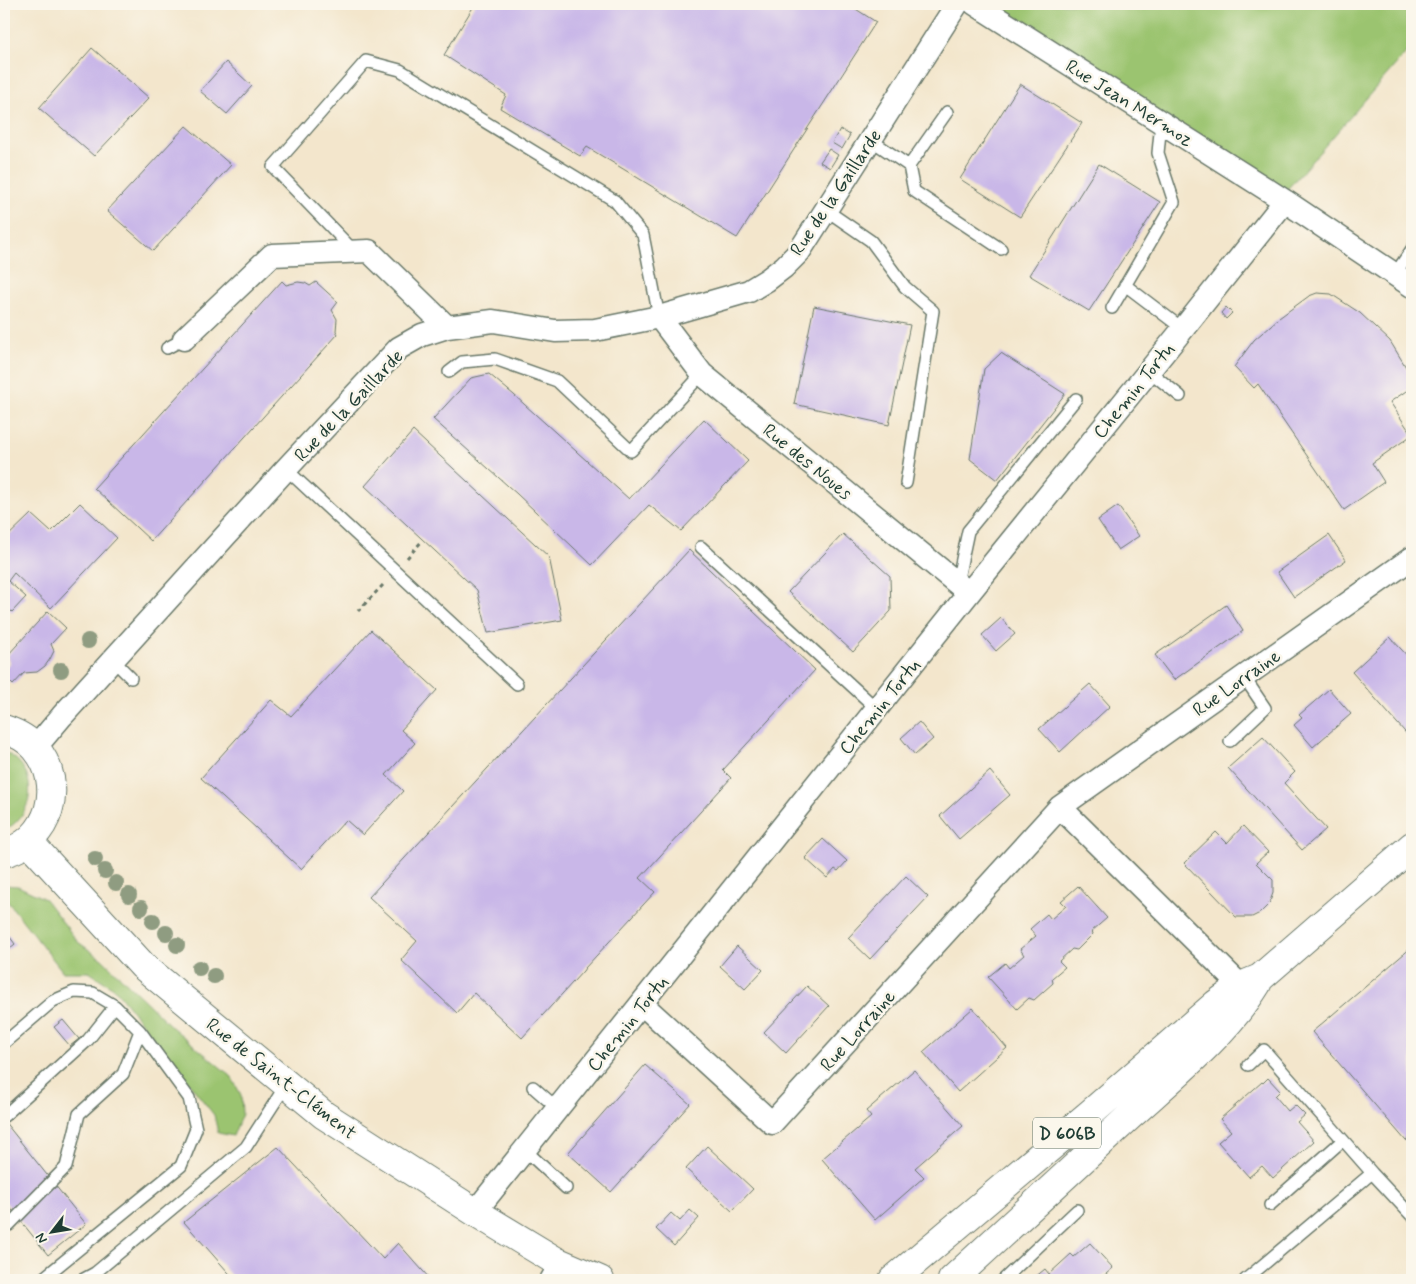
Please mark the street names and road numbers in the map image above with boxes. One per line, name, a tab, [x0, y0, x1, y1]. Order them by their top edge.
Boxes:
street label: Rue Jean Mermoz	[1061, 54, 1198, 153]
street label: Rue de la Gaillarde	[785, 125, 888, 261]
street label: Chemin Tortu	[1088, 338, 1181, 444]
street label: Rue de la Gaillarde	[289, 344, 409, 468]
street label: Rue des Noues	[757, 418, 858, 506]
street label: Rue Lorraine	[1188, 644, 1286, 723]
street label: Chemin Tortu	[834, 654, 927, 760]
street label: Chemin Tortu	[582, 971, 675, 1077]
street label: Rue Lorraine	[815, 985, 902, 1077]
street label: Rue de Saint-Clément	[201, 1013, 362, 1146]
road number: D 606B	[1033, 1118, 1101, 1148]

